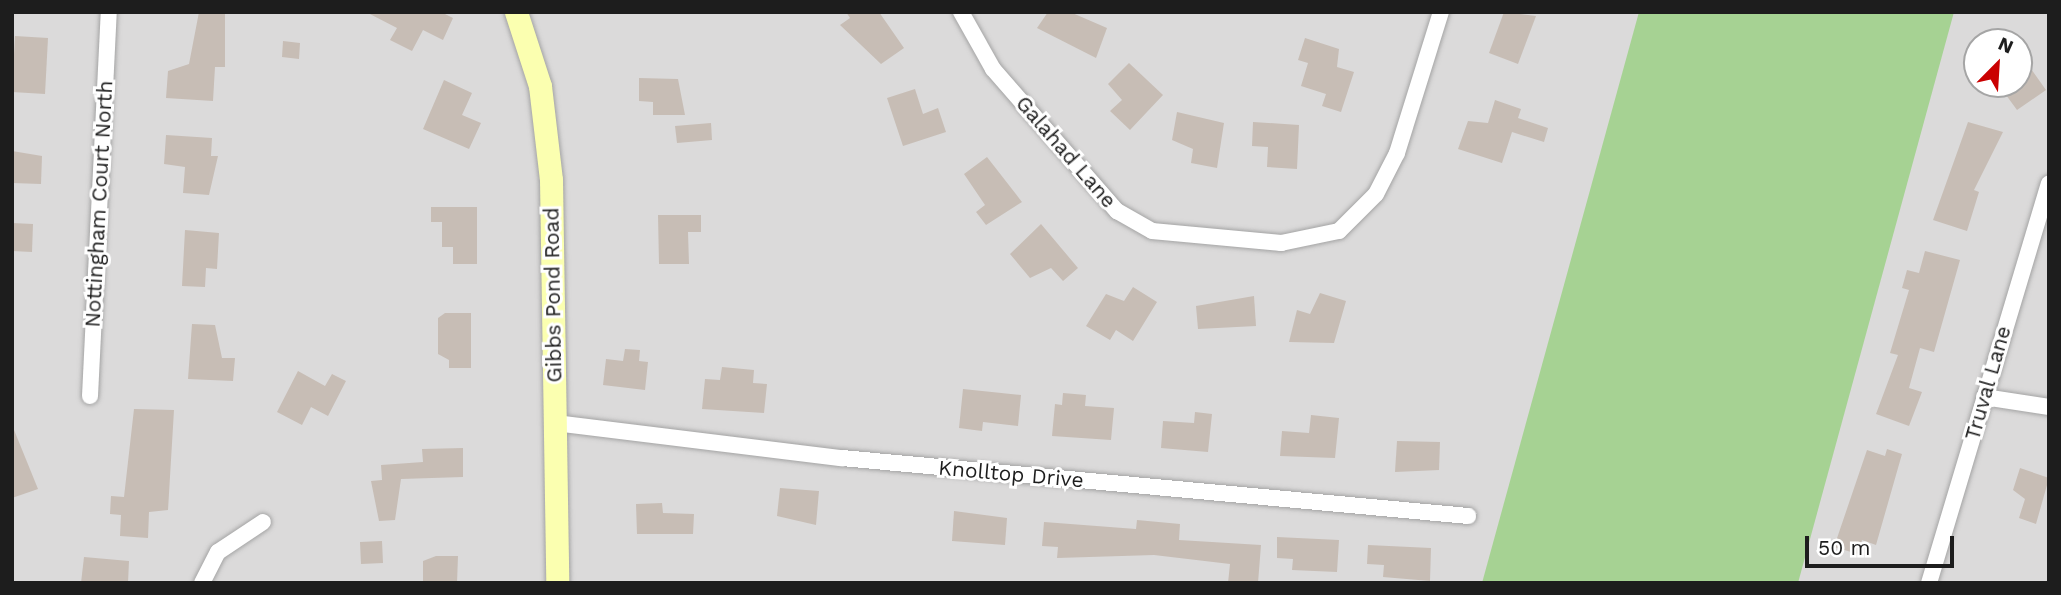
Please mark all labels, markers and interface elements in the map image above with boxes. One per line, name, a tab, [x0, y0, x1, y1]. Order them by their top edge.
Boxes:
north arrow	[1963, 28, 2033, 98]
text: N	[1995, 32, 2017, 59]
street label: Nottingham Court North	[80, 80, 118, 328]
street label: Galahad Lane	[1011, 91, 1121, 213]
street label: Gibbs Pond Road	[539, 207, 567, 383]
street label: Truval Lane	[1960, 323, 2016, 443]
street label: Knolltop Drive	[937, 455, 1085, 493]
scale bar	[1809, 522, 1958, 566]
text: 50 m	[1818, 535, 1870, 560]

